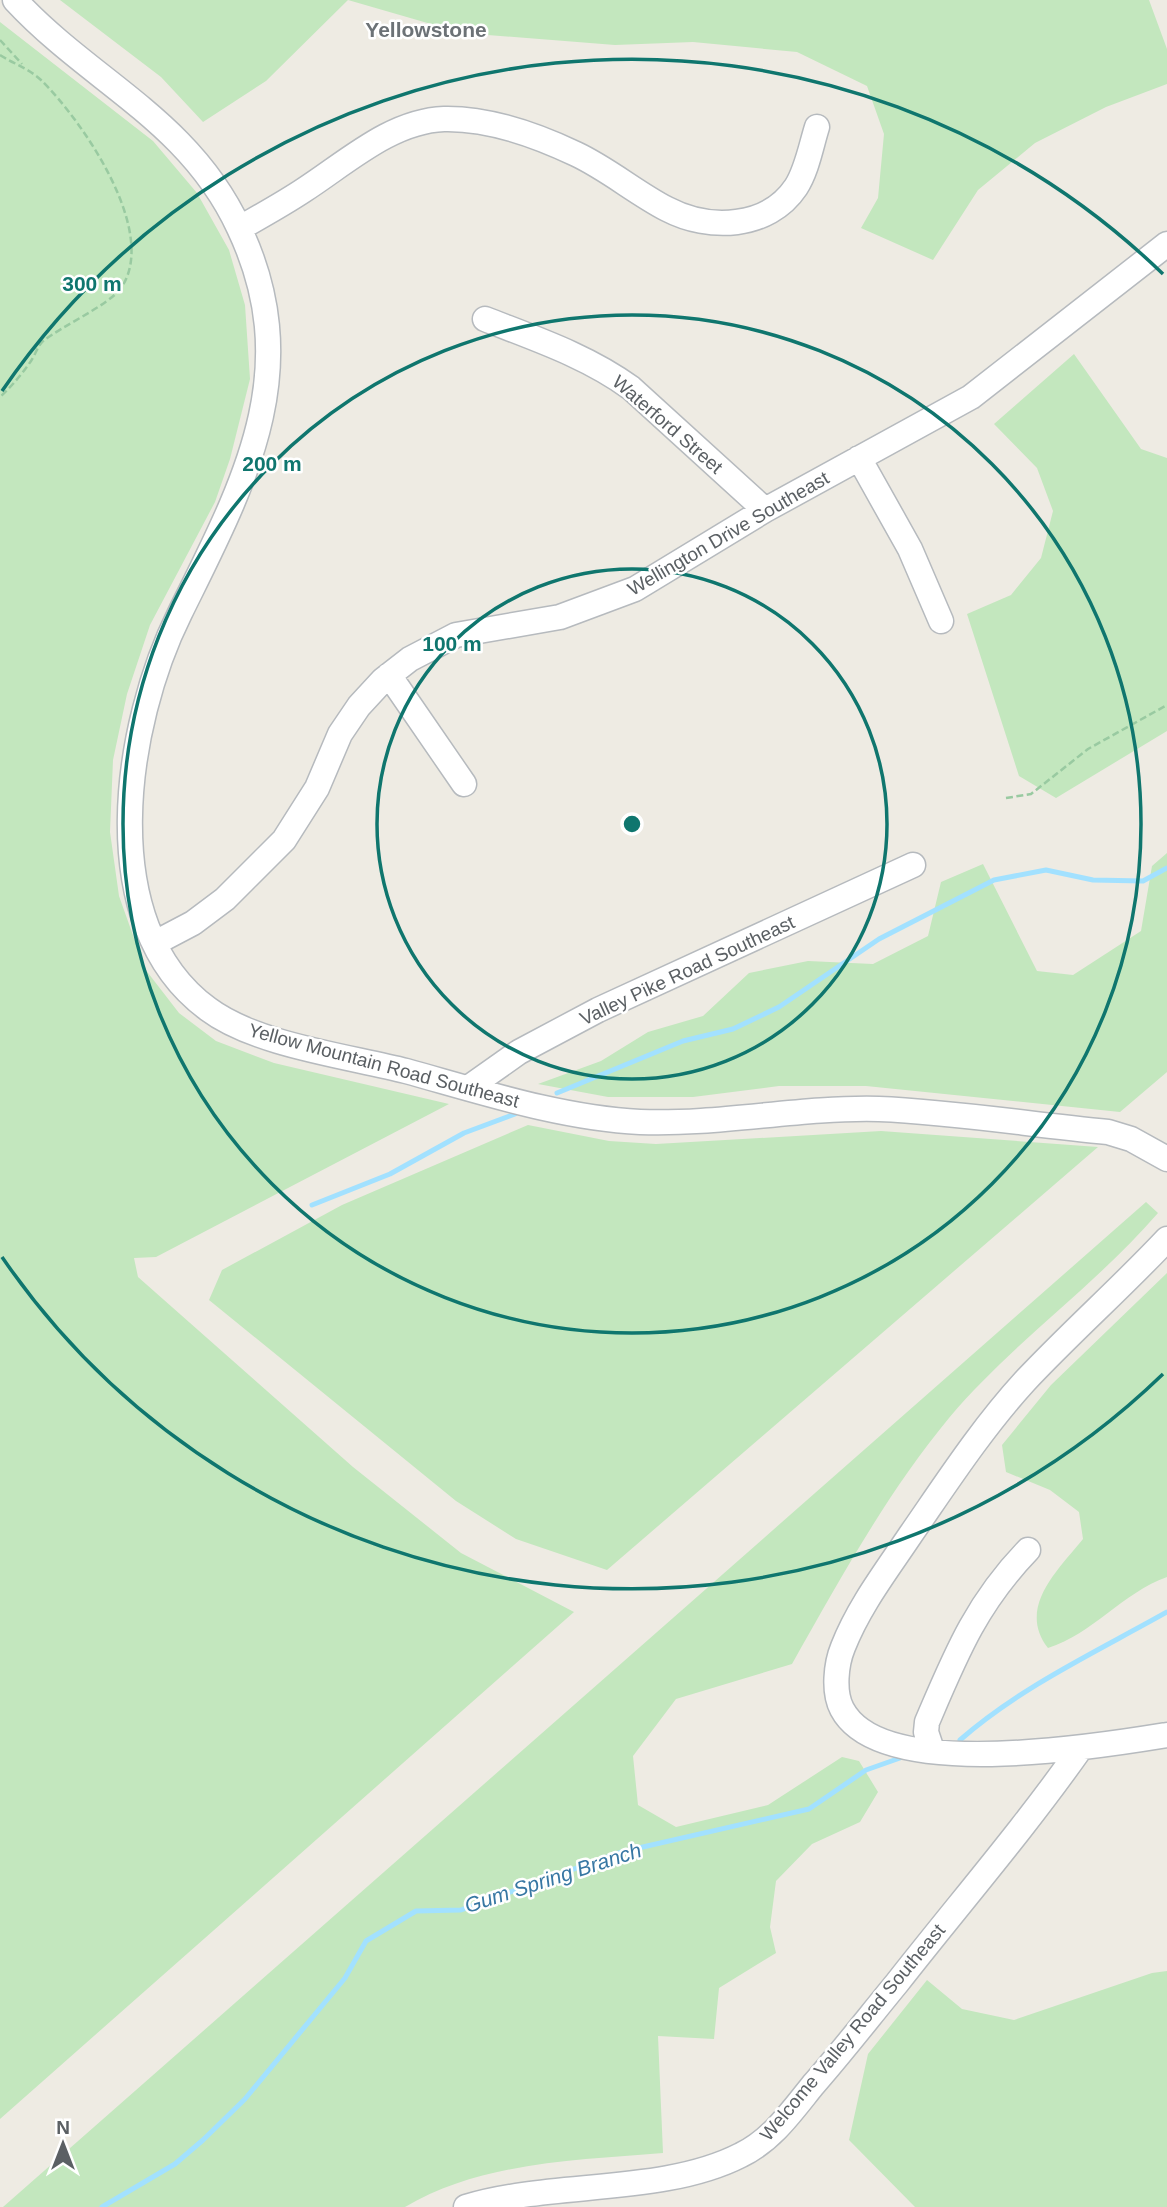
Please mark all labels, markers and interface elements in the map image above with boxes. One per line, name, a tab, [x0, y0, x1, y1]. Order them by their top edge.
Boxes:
district label: Yellowstone	[365, 18, 487, 41]
text: 300 m	[62, 272, 122, 295]
street label: Waterford Street	[608, 371, 727, 478]
text: 200 m	[242, 452, 302, 475]
street label: Wellington Drive Southeast	[624, 467, 833, 600]
text: 100 m	[422, 632, 482, 655]
centre of rings	[620, 812, 644, 836]
street label: Valley Pike Road Southeast	[577, 911, 798, 1029]
street label: Yellow Mountain Road Southeast	[246, 1019, 522, 1112]
water label: Gum Spring Branch	[462, 1838, 644, 1917]
street label: Welcome Valley Road Southeast	[756, 1919, 950, 2145]
north arrow	[28, 2109, 98, 2179]
text: N	[56, 2117, 70, 2138]

